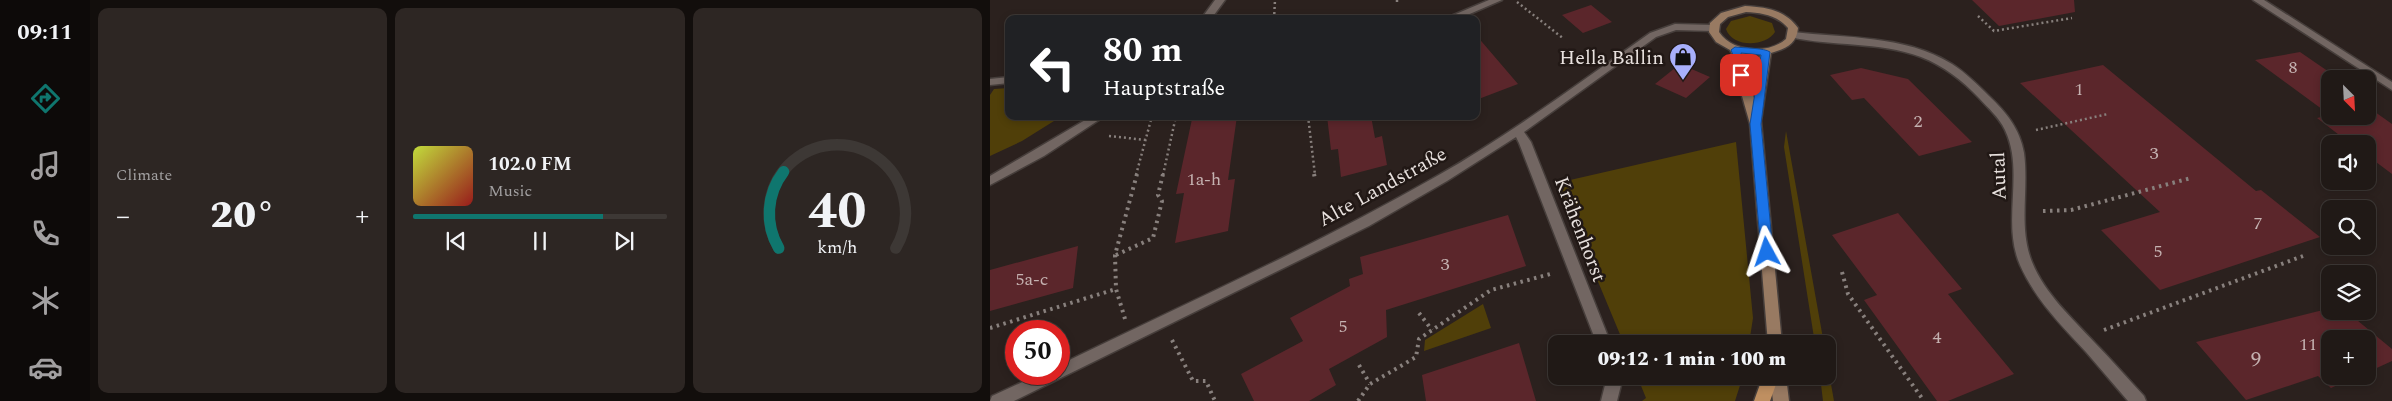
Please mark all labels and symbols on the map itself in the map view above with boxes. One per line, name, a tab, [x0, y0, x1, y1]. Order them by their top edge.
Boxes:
shop icon: Hella Ballin	[1668, 42, 1698, 81]
place label: Hella Ballin	[1559, 43, 1664, 73]
pin	[1720, 54, 1762, 96]
house number: 8	[2289, 54, 2298, 81]
north arrow	[2321, 70, 2376, 125]
house number: 1	[2075, 76, 2084, 103]
house number: 2	[1914, 108, 1923, 135]
street label: Alte Landstraße	[1313, 139, 1452, 235]
house number: 3	[2150, 140, 2159, 167]
street label: Autal	[1983, 151, 2015, 201]
house number: 1a-h	[1187, 166, 1221, 193]
street label: Krähenhorst	[1546, 172, 1614, 287]
house number: 7	[2254, 210, 2263, 237]
position arrow	[1740, 225, 1792, 277]
house number: 5	[2154, 238, 2163, 265]
house number: 3	[1441, 251, 1450, 278]
house number: 5a-c	[1016, 266, 1049, 293]
house number: 5	[1339, 313, 1348, 340]
speed limit sign: 50	[1005, 320, 1070, 385]
house number: 4	[1933, 324, 1942, 351]
house number: 11	[2299, 331, 2317, 358]
house number: 9	[2251, 344, 2261, 376]

